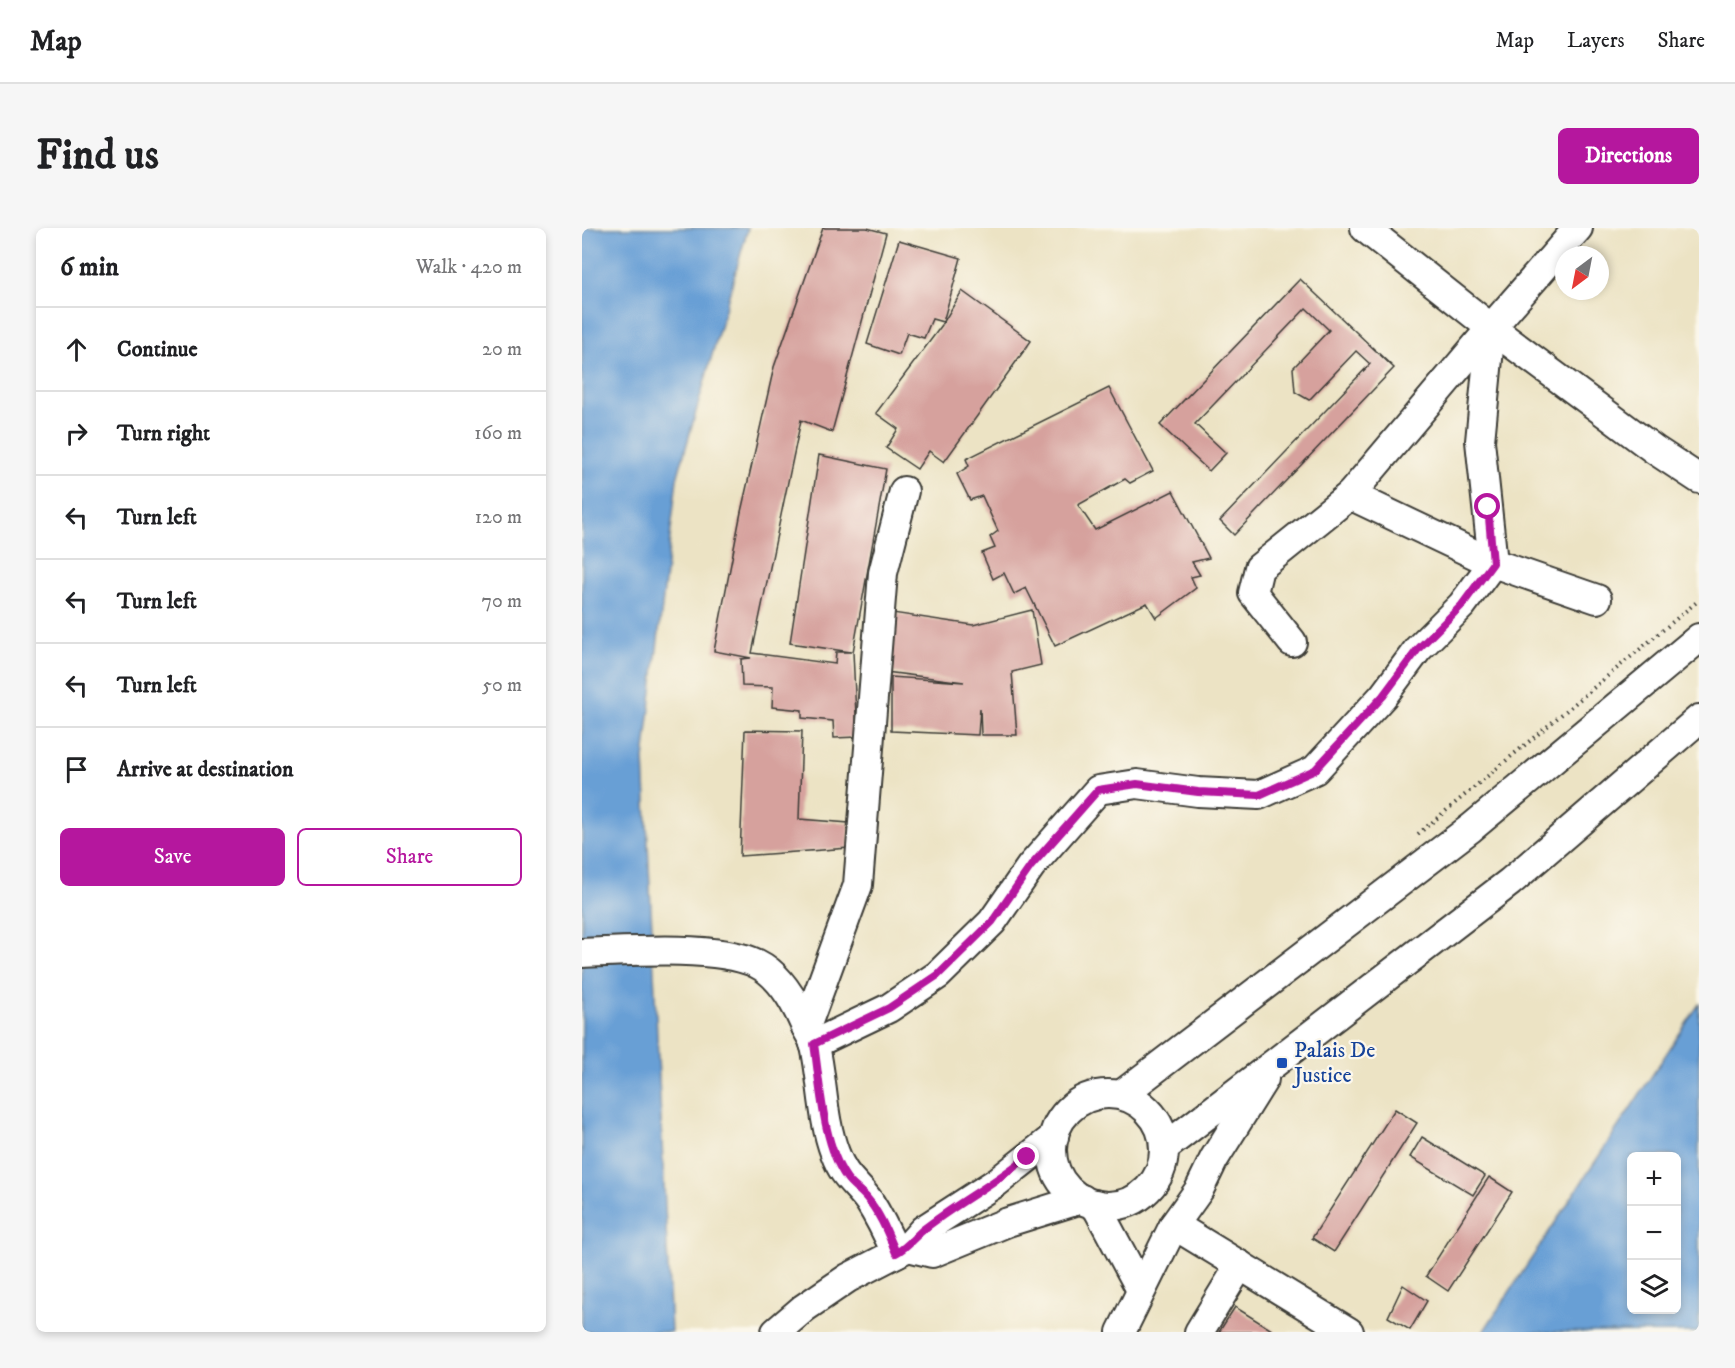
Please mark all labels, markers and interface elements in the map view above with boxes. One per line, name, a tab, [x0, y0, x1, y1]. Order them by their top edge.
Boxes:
text: Map	[30, 24, 82, 59]
text: Map	[1495, 28, 1534, 54]
text: Layers	[1567, 28, 1625, 54]
text: Share	[1658, 28, 1705, 54]
button: Directions	[1558, 128, 1699, 184]
text: Find us	[36, 130, 159, 182]
north arrow	[1555, 246, 1609, 300]
text: 6 min	[60, 251, 119, 284]
text: Walk · 420 m	[416, 255, 522, 280]
icon: ahead	[60, 333, 93, 366]
text: Continue	[117, 336, 198, 363]
text: 20 m	[482, 337, 522, 362]
icon: right	[60, 417, 93, 450]
text: Turn right	[117, 420, 210, 447]
text: 160 m	[474, 421, 522, 446]
route start	[1474, 493, 1500, 519]
icon: left	[60, 501, 93, 534]
text: Turn left	[117, 504, 197, 531]
text: 120 m	[475, 505, 522, 530]
icon: left	[60, 585, 93, 618]
text: Turn left	[117, 588, 197, 615]
text: 70 m	[481, 589, 522, 614]
icon: left	[60, 669, 93, 702]
text: Turn left	[117, 672, 197, 699]
text: 50 m	[482, 673, 522, 698]
icon: arrive	[60, 753, 93, 786]
text: Arrive at destination	[117, 756, 294, 783]
button: Save	[60, 828, 285, 886]
button: Share	[297, 828, 522, 886]
place label: Palais De Justice	[1292, 1037, 1375, 1089]
marker: Palais De Justice	[1275, 1056, 1289, 1070]
route end	[1013, 1143, 1039, 1169]
map controls	[1627, 1152, 1681, 1314]
button: +	[1627, 1152, 1681, 1206]
button: −	[1627, 1206, 1681, 1260]
button: layers	[1627, 1260, 1681, 1314]

